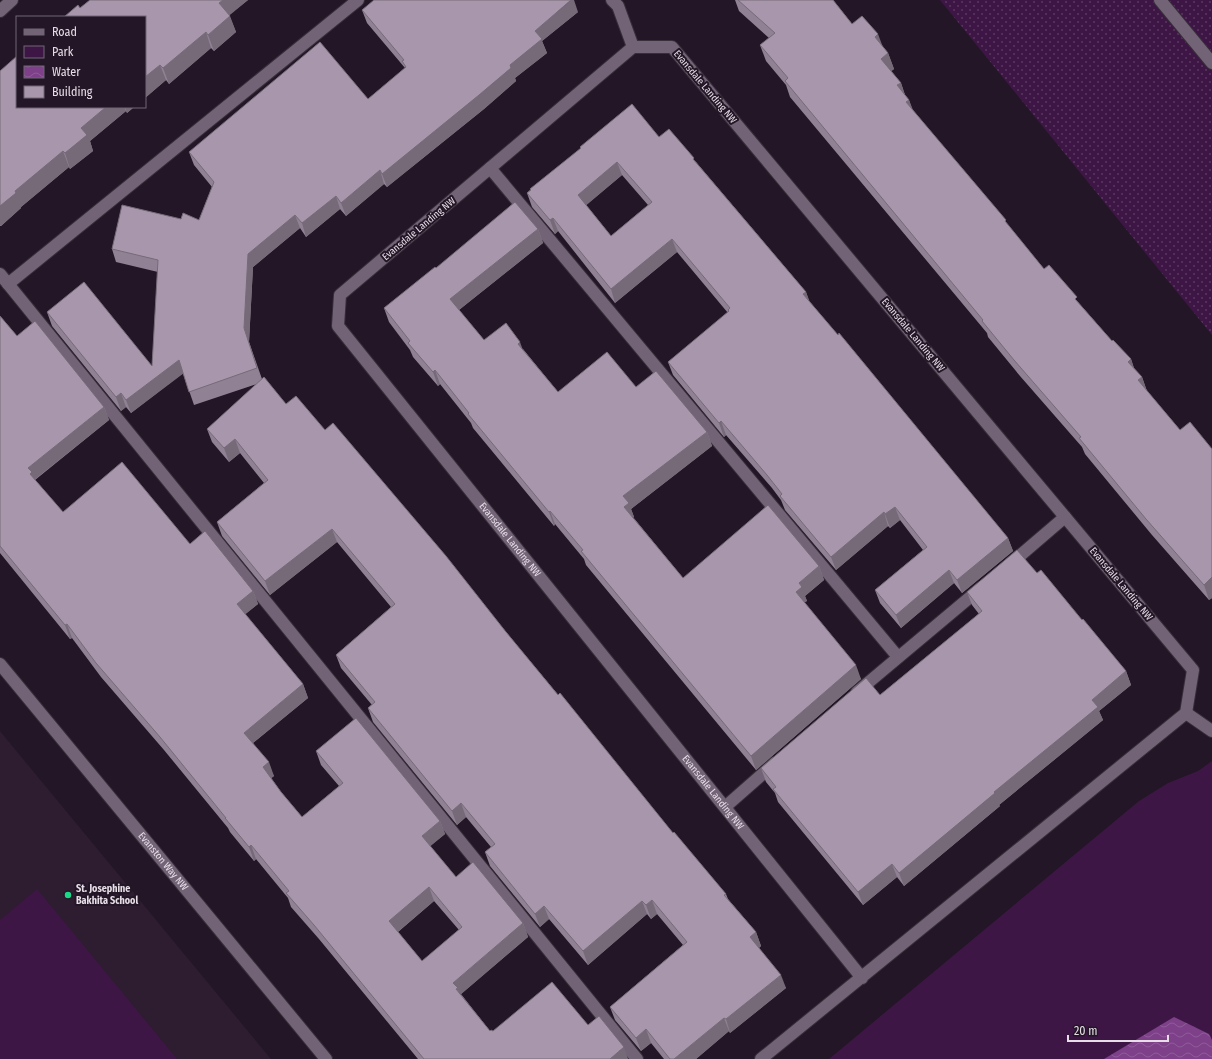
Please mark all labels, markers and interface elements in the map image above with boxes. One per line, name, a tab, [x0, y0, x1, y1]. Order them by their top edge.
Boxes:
legend	[16, 16, 146, 108]
text: Road	[52, 25, 77, 39]
text: Park	[52, 45, 74, 59]
street label: Evansdale Landing NW	[671, 48, 739, 126]
text: Water	[52, 65, 81, 79]
text: Building	[52, 85, 93, 99]
street label: Evansdale Landing NW	[380, 195, 458, 263]
street label: Evansdale Landing NW	[879, 296, 947, 374]
street label: Evansdale Landing NW	[476, 500, 544, 580]
street label: Evansdale Landing NW	[1087, 545, 1155, 623]
street label: Evansdale Landing NW	[679, 753, 747, 832]
street label: Evanston Way NW	[136, 830, 191, 893]
place label: St. Josephine Bakhita School	[76, 883, 138, 907]
marker: St. Josephine Bakhita School	[63, 890, 73, 900]
scale bar	[1068, 1017, 1168, 1043]
text: 20 m	[1074, 1024, 1098, 1038]

